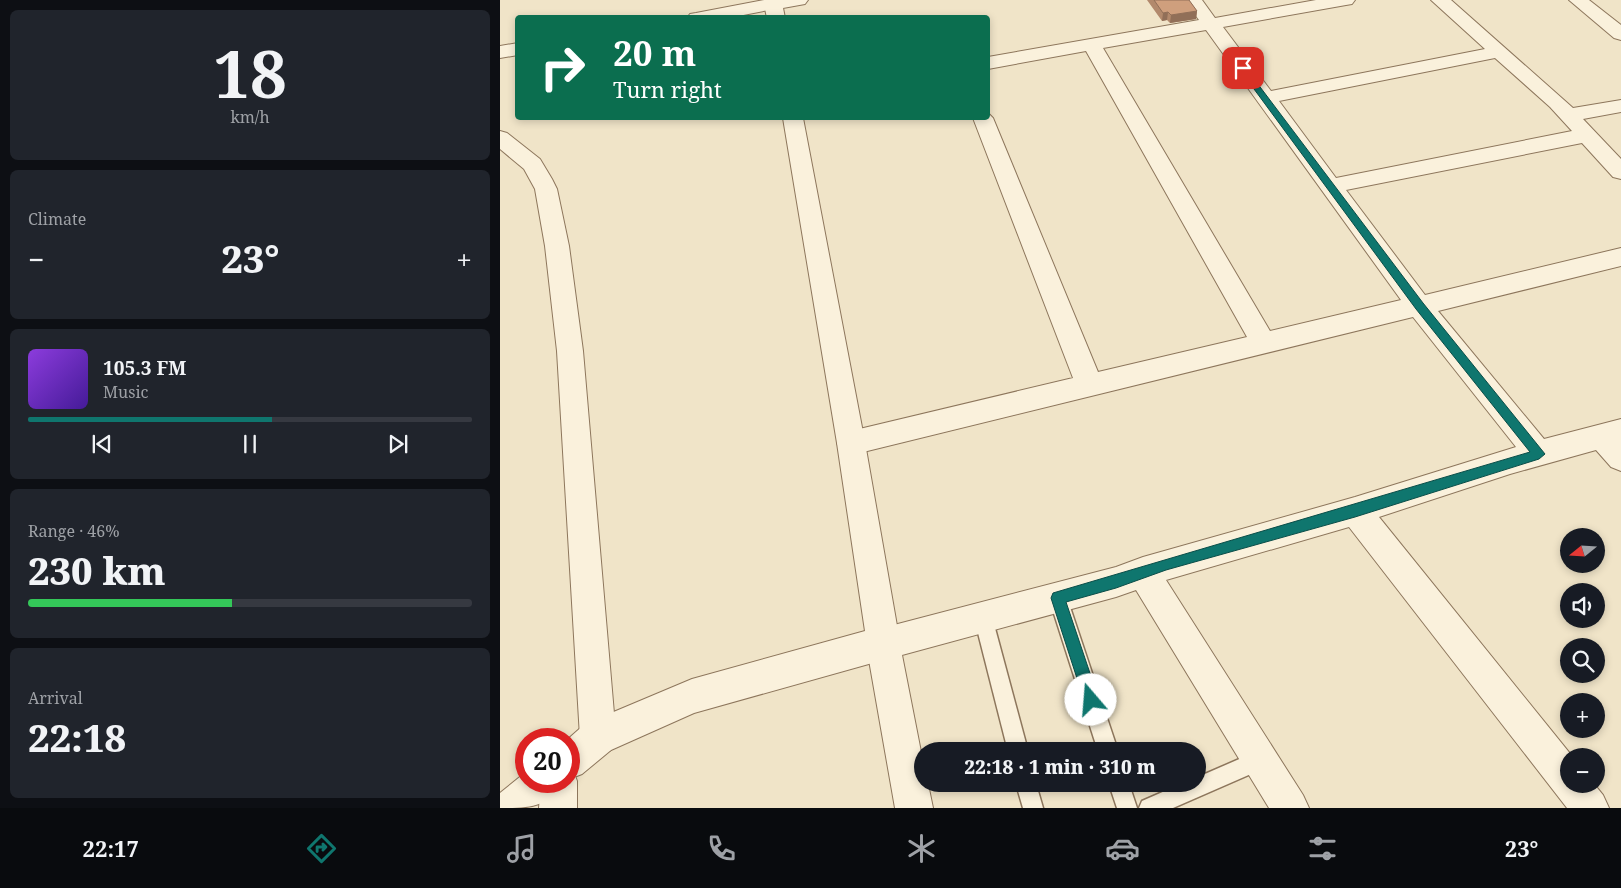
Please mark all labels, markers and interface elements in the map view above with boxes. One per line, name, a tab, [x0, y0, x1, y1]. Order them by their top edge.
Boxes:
text: 18	[213, 29, 287, 117]
text: 20 m	[613, 29, 696, 76]
icon: right	[530, 35, 595, 100]
pin	[1222, 47, 1264, 89]
icon: arrive	[1229, 54, 1257, 82]
text: Turn right	[613, 74, 722, 104]
text: km/h	[230, 106, 270, 128]
text: Climate	[28, 208, 86, 230]
text: 23°	[221, 232, 279, 284]
text: −	[28, 240, 44, 278]
text: +	[456, 240, 472, 278]
text: 105.3 FM	[103, 355, 186, 381]
text: Music	[103, 381, 148, 403]
icon: previous	[88, 430, 116, 458]
icon: pause	[236, 430, 264, 458]
icon: next	[384, 430, 412, 458]
text: Range · 46%	[28, 520, 120, 542]
north arrow	[1560, 528, 1605, 572]
map controls	[1560, 528, 1605, 793]
text: 230 km	[28, 544, 166, 596]
button: sound	[1560, 583, 1605, 628]
button: search	[1560, 638, 1605, 683]
position arrow	[1064, 673, 1116, 725]
text: Arrival	[28, 687, 83, 709]
button: +	[1560, 693, 1605, 738]
text: 22:18	[28, 711, 126, 763]
speed limit sign: 20	[515, 728, 580, 793]
button: −	[1560, 748, 1605, 793]
text: 22:18 · 1 min · 310 m	[964, 754, 1156, 780]
icon: directions	[304, 831, 339, 866]
icon: music	[504, 831, 539, 866]
icon: phone	[704, 831, 739, 866]
icon: climate	[904, 831, 939, 866]
icon: car	[1105, 831, 1140, 866]
icon: filters	[1305, 831, 1340, 866]
text: 22:17	[83, 833, 139, 863]
text: 23°	[1505, 833, 1538, 863]

